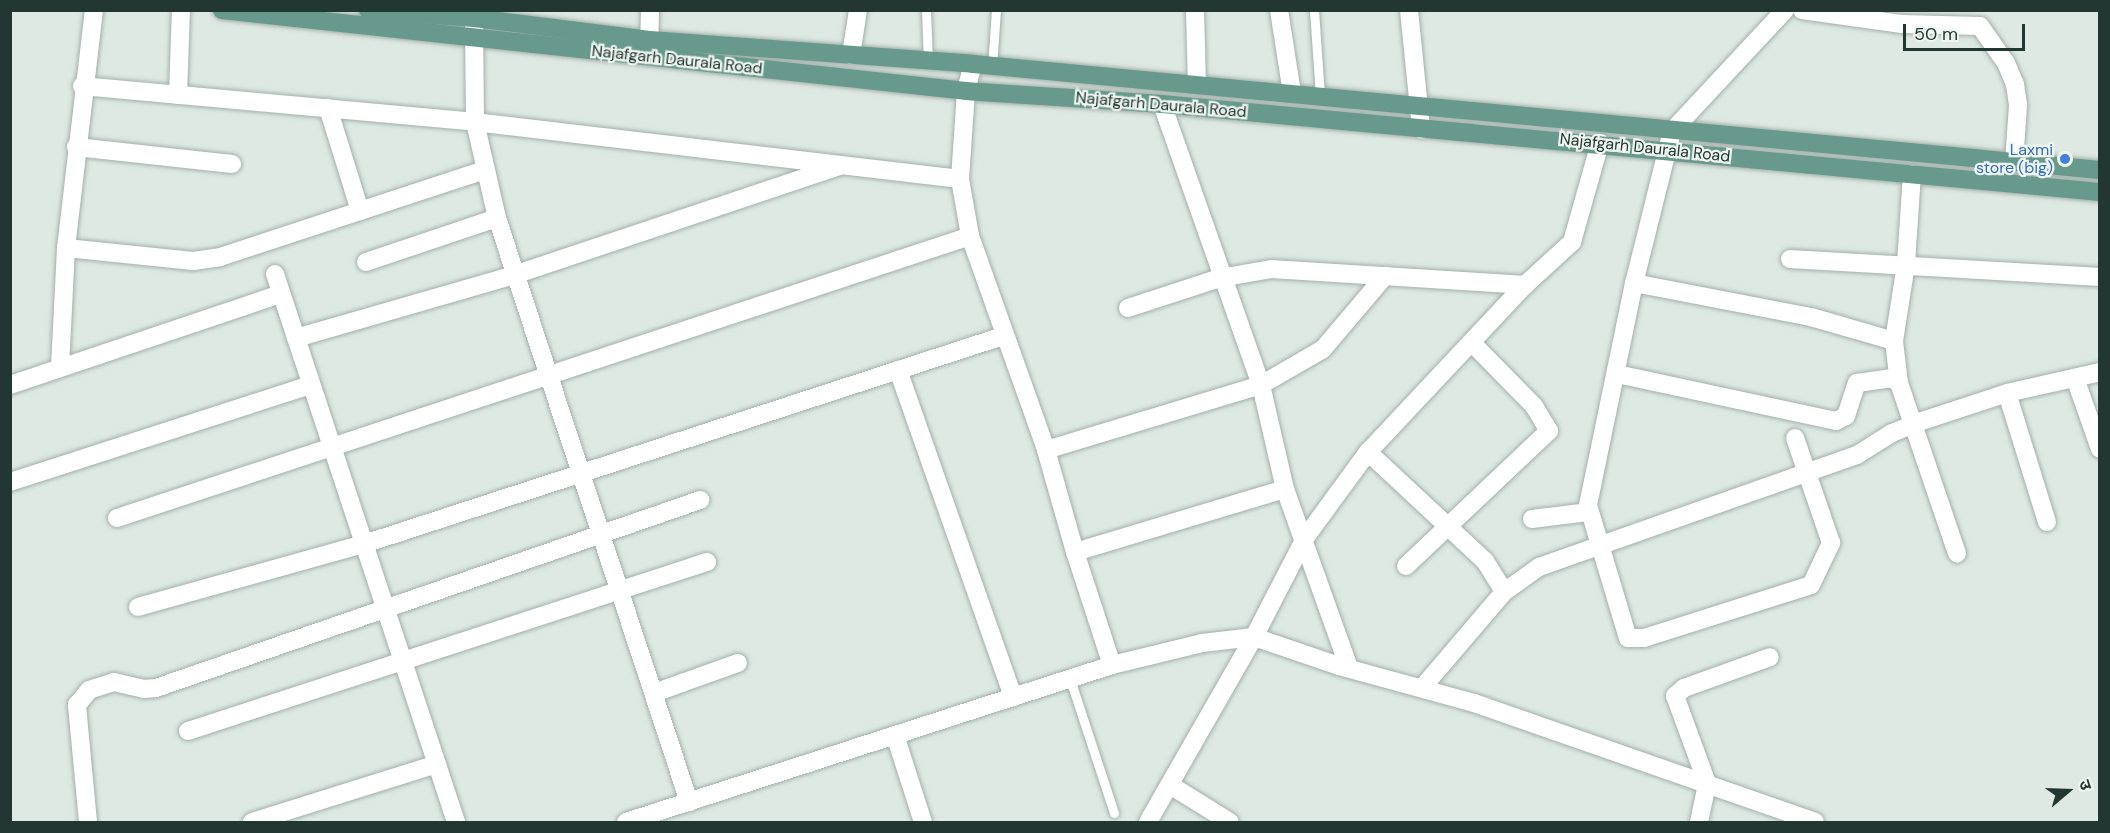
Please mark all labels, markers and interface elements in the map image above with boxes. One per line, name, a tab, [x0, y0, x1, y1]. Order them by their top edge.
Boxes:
scale bar	[1906, 12, 2028, 50]
text: 50 m	[1914, 22, 1958, 46]
street label: Najafgarh Daurala Road	[591, 41, 763, 79]
street label: Najafgarh Daurala Road	[1075, 88, 1247, 122]
street label: Najafgarh Daurala Road	[1559, 129, 1731, 167]
place label: Laxmi store (big)	[1976, 140, 2053, 178]
marker: Laxmi store (big)	[2058, 152, 2072, 166]
north arrow	[2038, 761, 2098, 821]
text: उ	[2074, 777, 2097, 793]

